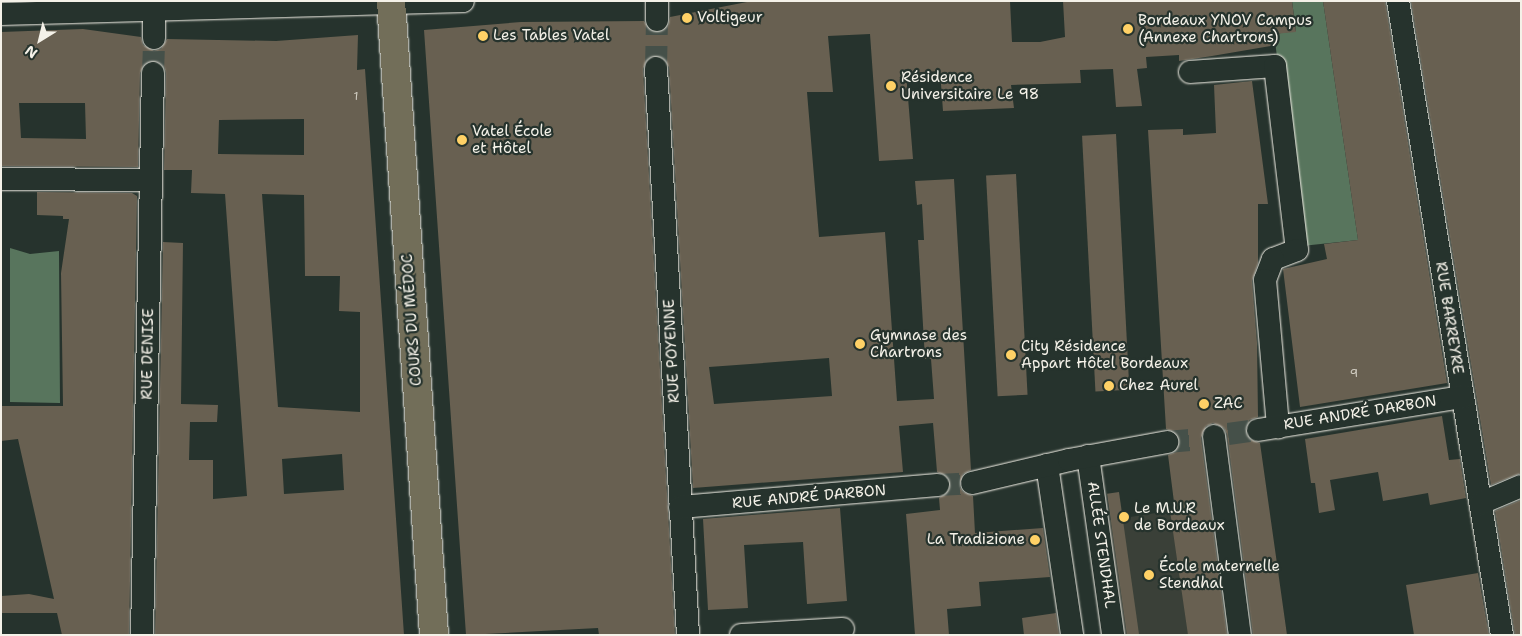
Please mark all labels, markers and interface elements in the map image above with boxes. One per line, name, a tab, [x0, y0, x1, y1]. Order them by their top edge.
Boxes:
place label: Voltigeur	[697, 9, 763, 27]
place label: Bordeaux YNOV Campus (Annexe Chartrons)	[1138, 11, 1312, 46]
marker: Voltigeur	[681, 12, 693, 24]
north arrow	[15, 15, 65, 65]
marker: Bordeaux YNOV Campus (Annexe Chartrons)	[1122, 23, 1134, 35]
place label: Les Tables Vatel	[493, 27, 609, 45]
marker: Les Tables Vatel	[477, 30, 489, 42]
text: N	[21, 42, 41, 63]
place label: Résidence Universitaire Le 98	[901, 68, 1039, 103]
marker: Résidence Universitaire Le 98	[885, 80, 897, 92]
house number: 1	[353, 90, 359, 104]
place label: Vatel École et Hôtel	[472, 122, 552, 157]
marker: Vatel École et Hôtel	[456, 134, 468, 146]
street label: COURS DU MÉDOC	[398, 253, 426, 387]
street label: RUE BARREYRE	[1431, 261, 1467, 375]
street label: RUE POYENNE	[660, 298, 684, 404]
street label: RUE DENISE	[138, 308, 158, 400]
place label: Gymnase des Chartrons	[870, 326, 967, 361]
place label: City Résidence Appart Hôtel Bordeaux	[1021, 337, 1188, 372]
marker: Gymnase des Chartrons	[854, 338, 866, 350]
marker: City Résidence Appart Hôtel Bordeaux	[1005, 349, 1017, 361]
house number: 9	[1350, 367, 1358, 381]
place label: Chez Aurel	[1119, 377, 1198, 395]
marker: Chez Aurel	[1103, 380, 1115, 392]
street label: RUE ANDRÉ DARBON	[1282, 392, 1438, 434]
place label: ZAC	[1214, 395, 1243, 413]
marker: ZAC	[1198, 398, 1210, 410]
street label: RUE ANDRÉ DARBON	[731, 481, 887, 513]
street label: ALLÉE STENDHAL	[1083, 481, 1119, 609]
place label: Le M.U.R de Bordeaux	[1134, 499, 1225, 534]
marker: Le M.U.R de Bordeaux	[1118, 511, 1130, 523]
place label: La Tradizione	[927, 531, 1025, 549]
marker: La Tradizione	[1029, 534, 1041, 546]
place label: École maternelle Stendhal	[1159, 557, 1280, 592]
marker: École maternelle Stendhal	[1143, 569, 1155, 581]

